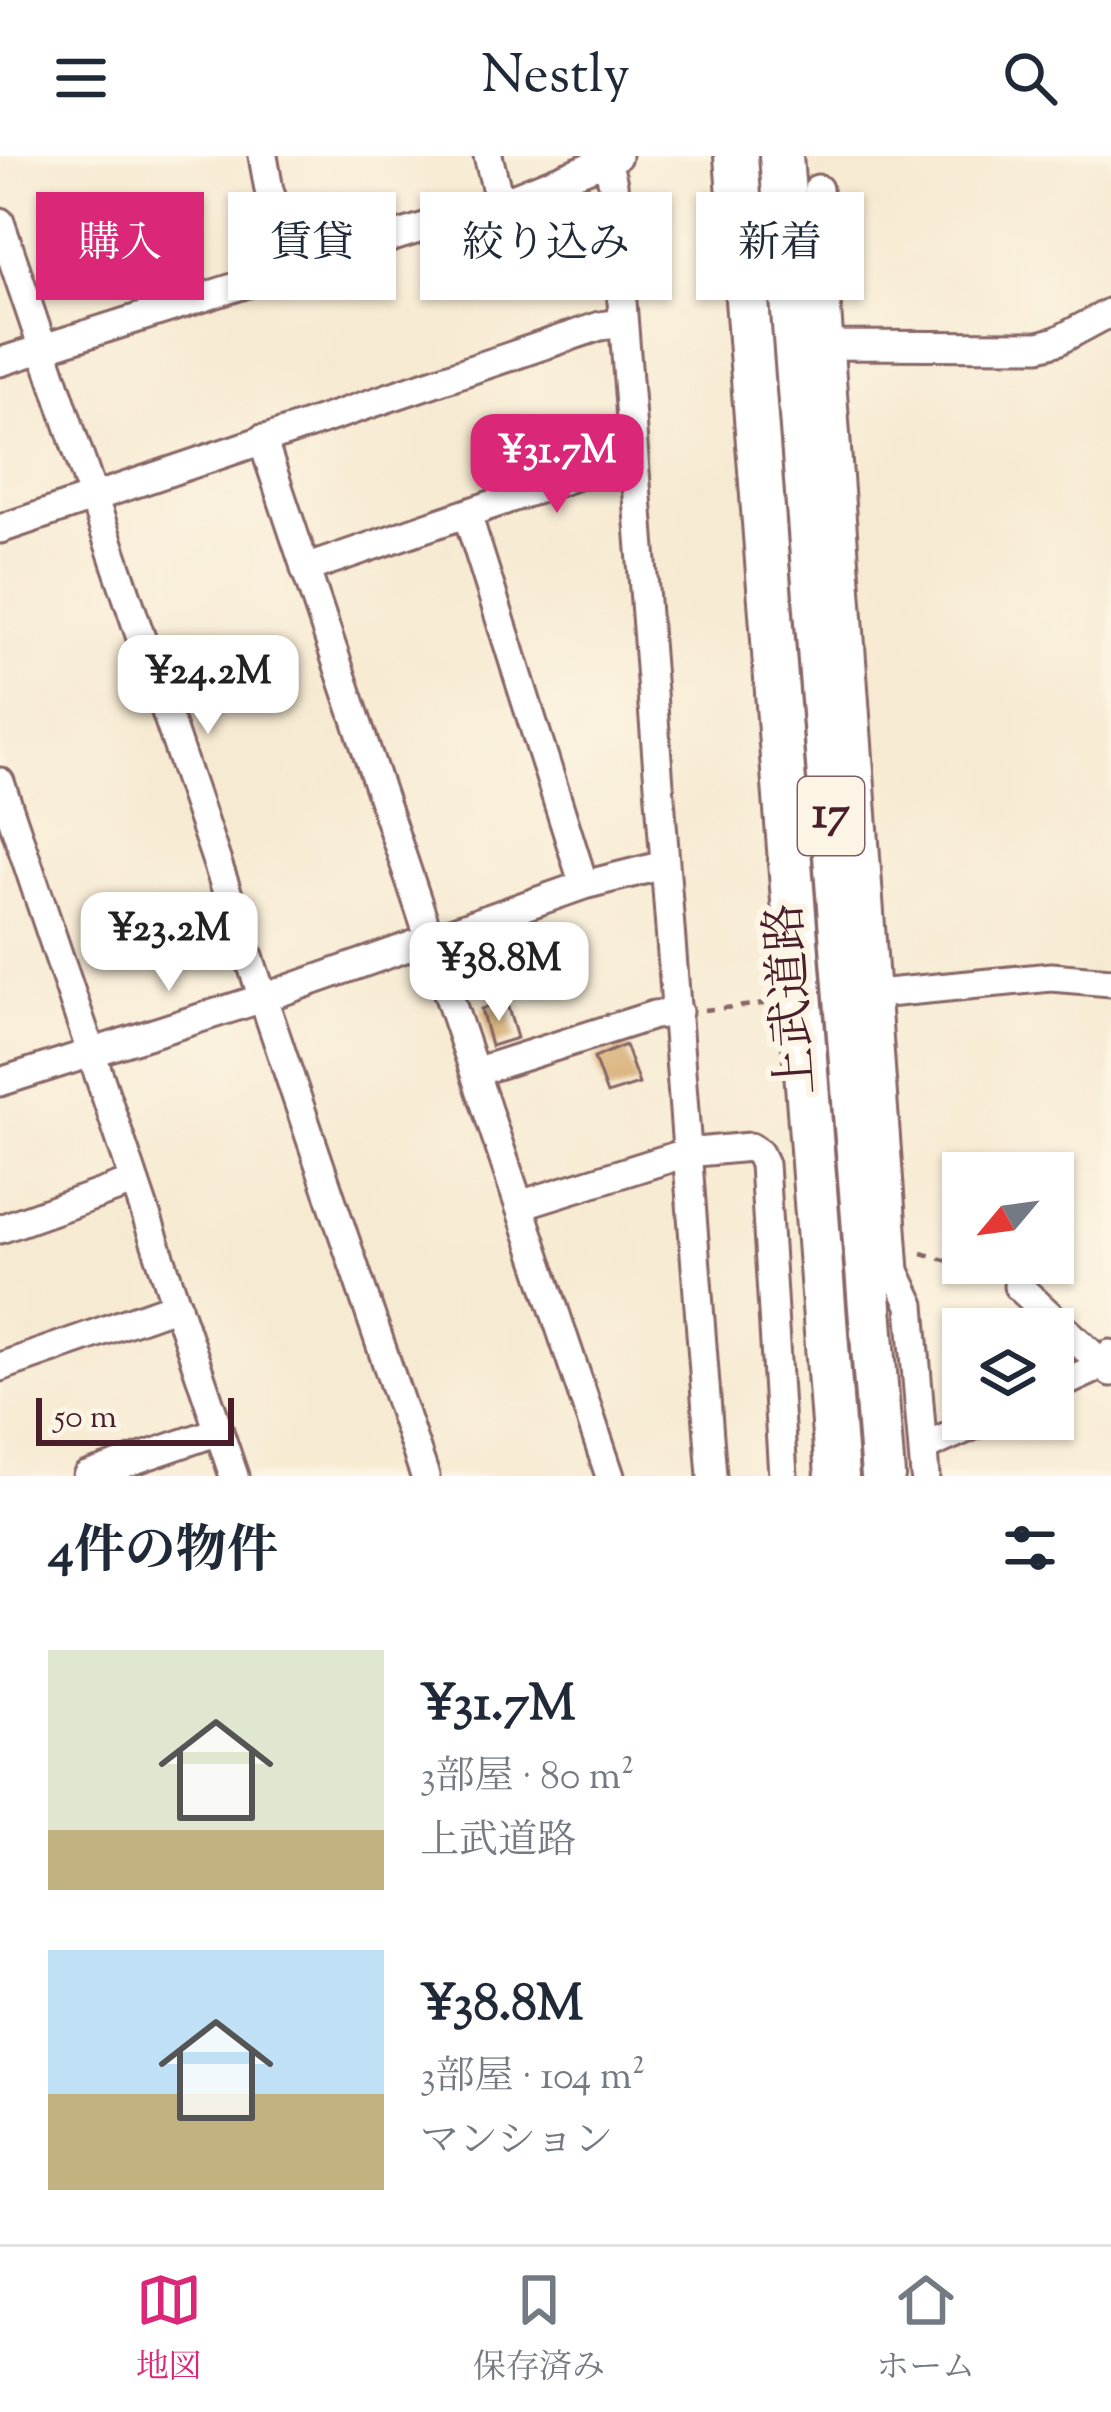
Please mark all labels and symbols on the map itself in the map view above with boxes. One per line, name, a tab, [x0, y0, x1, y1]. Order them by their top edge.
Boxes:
pin: ¥31.7M	[459, 414, 655, 516]
pin: ¥24.2M	[110, 635, 306, 737]
road number: 17	[798, 777, 864, 855]
pin: ¥23.2M	[71, 892, 267, 994]
street label: 上武道路	[753, 901, 835, 1097]
pin: ¥38.8M	[401, 922, 597, 1024]
north arrow	[942, 1152, 1074, 1284]
scale bar	[36, 1392, 234, 1445]

